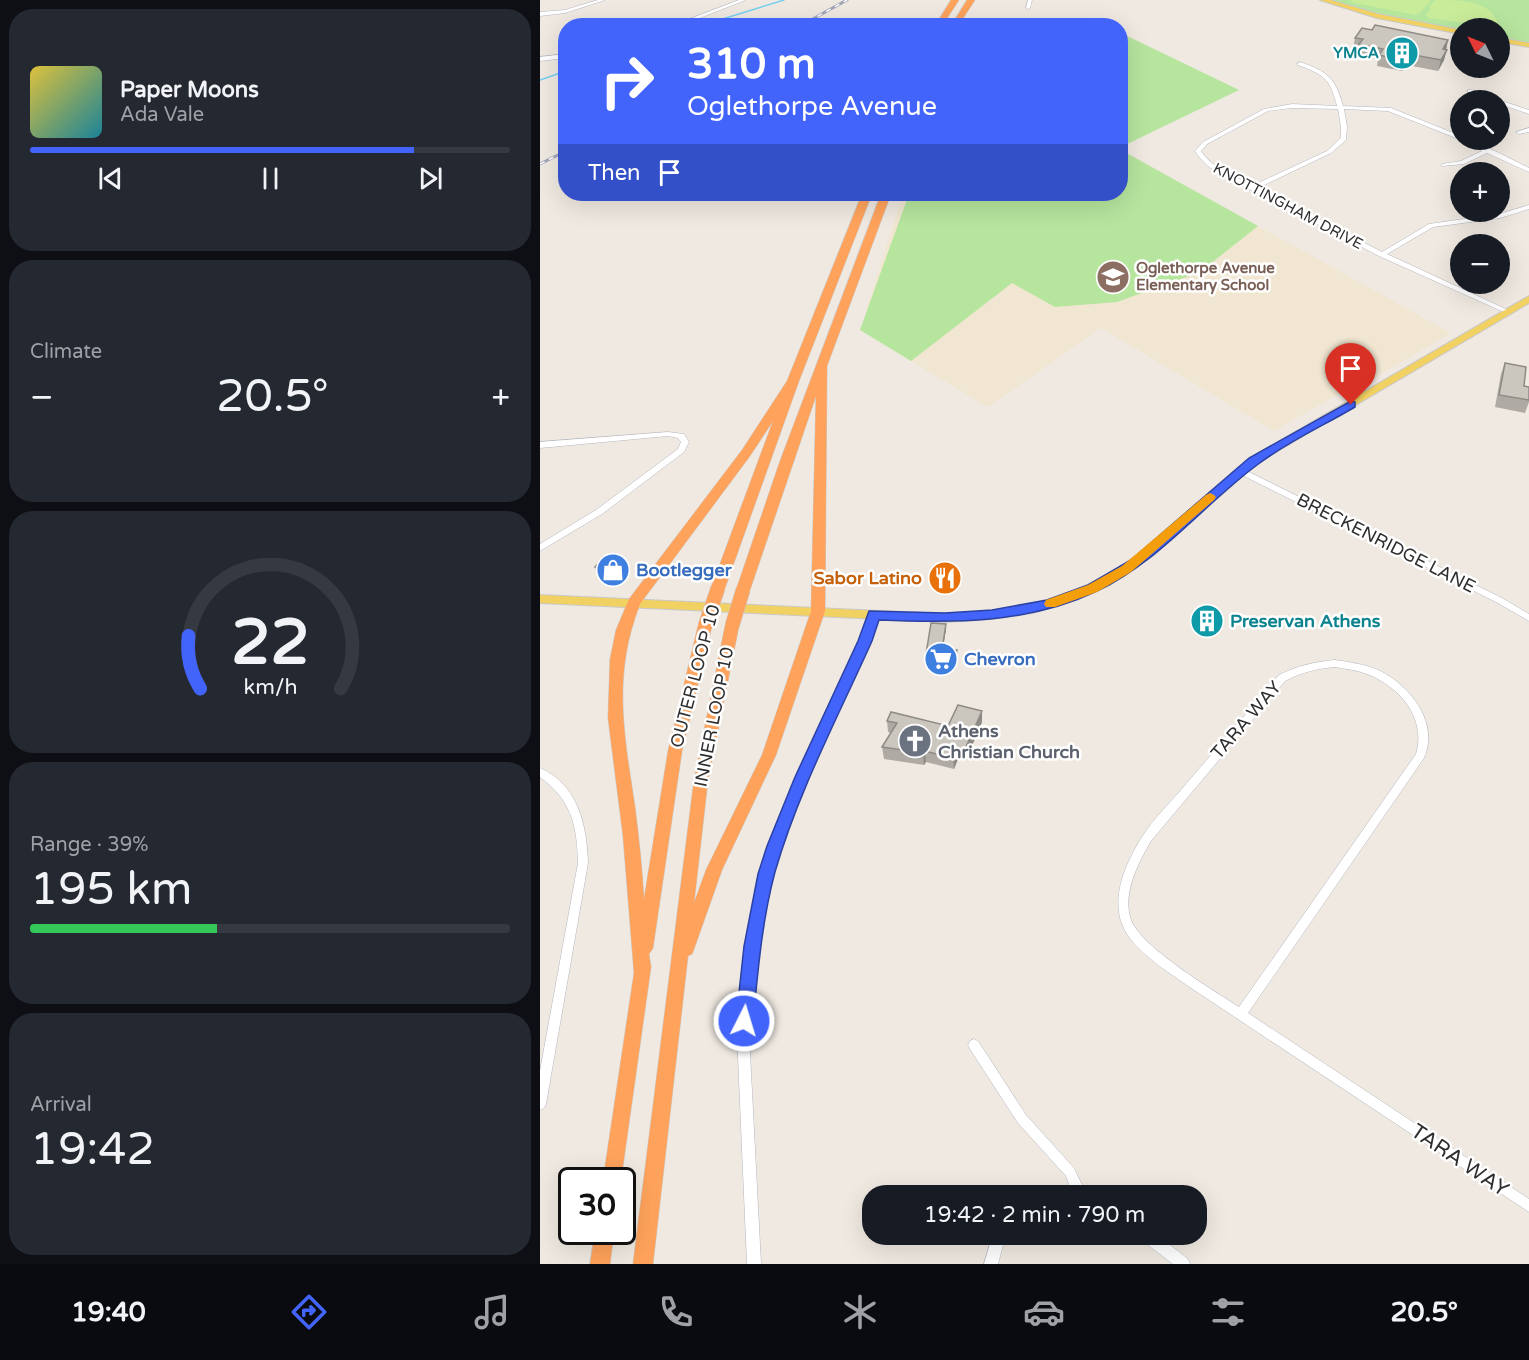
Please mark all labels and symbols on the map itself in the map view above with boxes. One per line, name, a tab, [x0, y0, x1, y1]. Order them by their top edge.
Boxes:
north arrow	[1450, 18, 1510, 78]
building icon: YMCA	[1384, 35, 1420, 71]
place label: YMCA	[1333, 44, 1379, 62]
street label: KNOTTINGHAM DRIVE	[1210, 159, 1366, 253]
school or university icon: Oglethorpe Avenue Elementary School	[1095, 259, 1131, 295]
place label: Oglethorpe Avenue Elementary School	[1136, 259, 1275, 295]
pin	[1325, 343, 1376, 405]
street label: BRECKENRIDGE LANE	[1293, 488, 1479, 598]
shop icon: Bootlegger	[595, 552, 631, 588]
place label: Bootlegger	[636, 559, 733, 581]
restaurant icon: Sabor Latino	[927, 560, 963, 596]
place label: Sabor Latino	[813, 567, 922, 589]
street label: OUTER LOOP 10	[665, 602, 725, 750]
building icon: Preservan Athens	[1189, 603, 1225, 639]
place label: Preservan Athens	[1230, 610, 1381, 632]
supermarket icon: Chevron	[923, 641, 959, 677]
street label: INNER LOOP 10	[690, 645, 738, 789]
place label: Chevron	[964, 648, 1036, 670]
street label: TARA WAY	[1206, 676, 1286, 764]
place label: Athens Christian Church	[938, 720, 1080, 763]
church icon: Athens Christian Church	[897, 723, 933, 759]
position arrow	[712, 989, 776, 1053]
street label: TARA WAY	[1406, 1119, 1513, 1202]
speed limit sign: 30	[558, 1167, 636, 1245]

